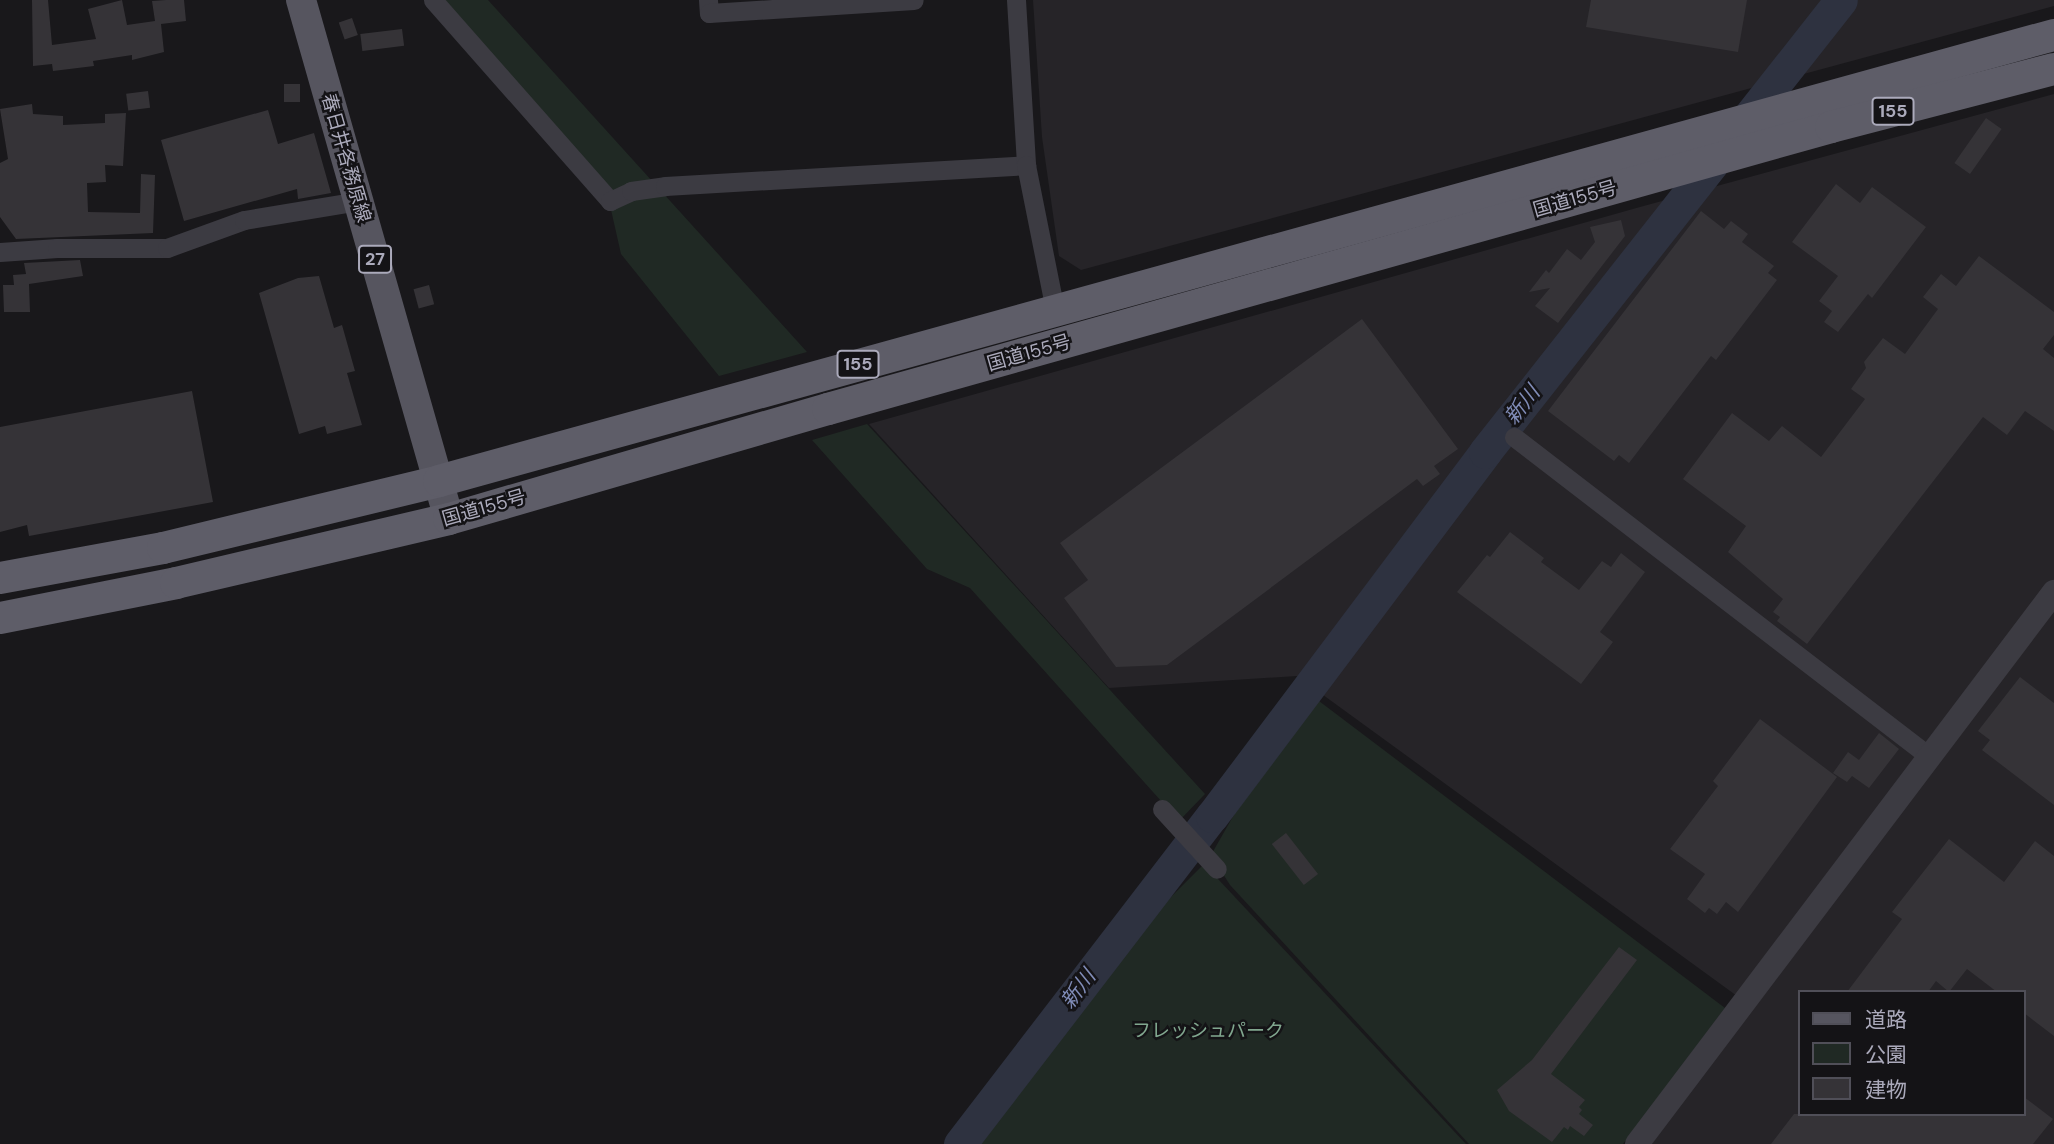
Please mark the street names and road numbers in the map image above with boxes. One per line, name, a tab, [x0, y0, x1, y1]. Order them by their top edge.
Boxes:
street label: 春日井各務原線	[317, 91, 375, 225]
road number: 155	[1870, 96, 1916, 126]
street label: 国道155号	[1530, 176, 1620, 222]
road number: 27	[358, 244, 392, 274]
street label: 国道155号	[984, 330, 1074, 376]
road number: 155	[835, 350, 881, 378]
street label: 国道155号	[439, 485, 529, 531]

